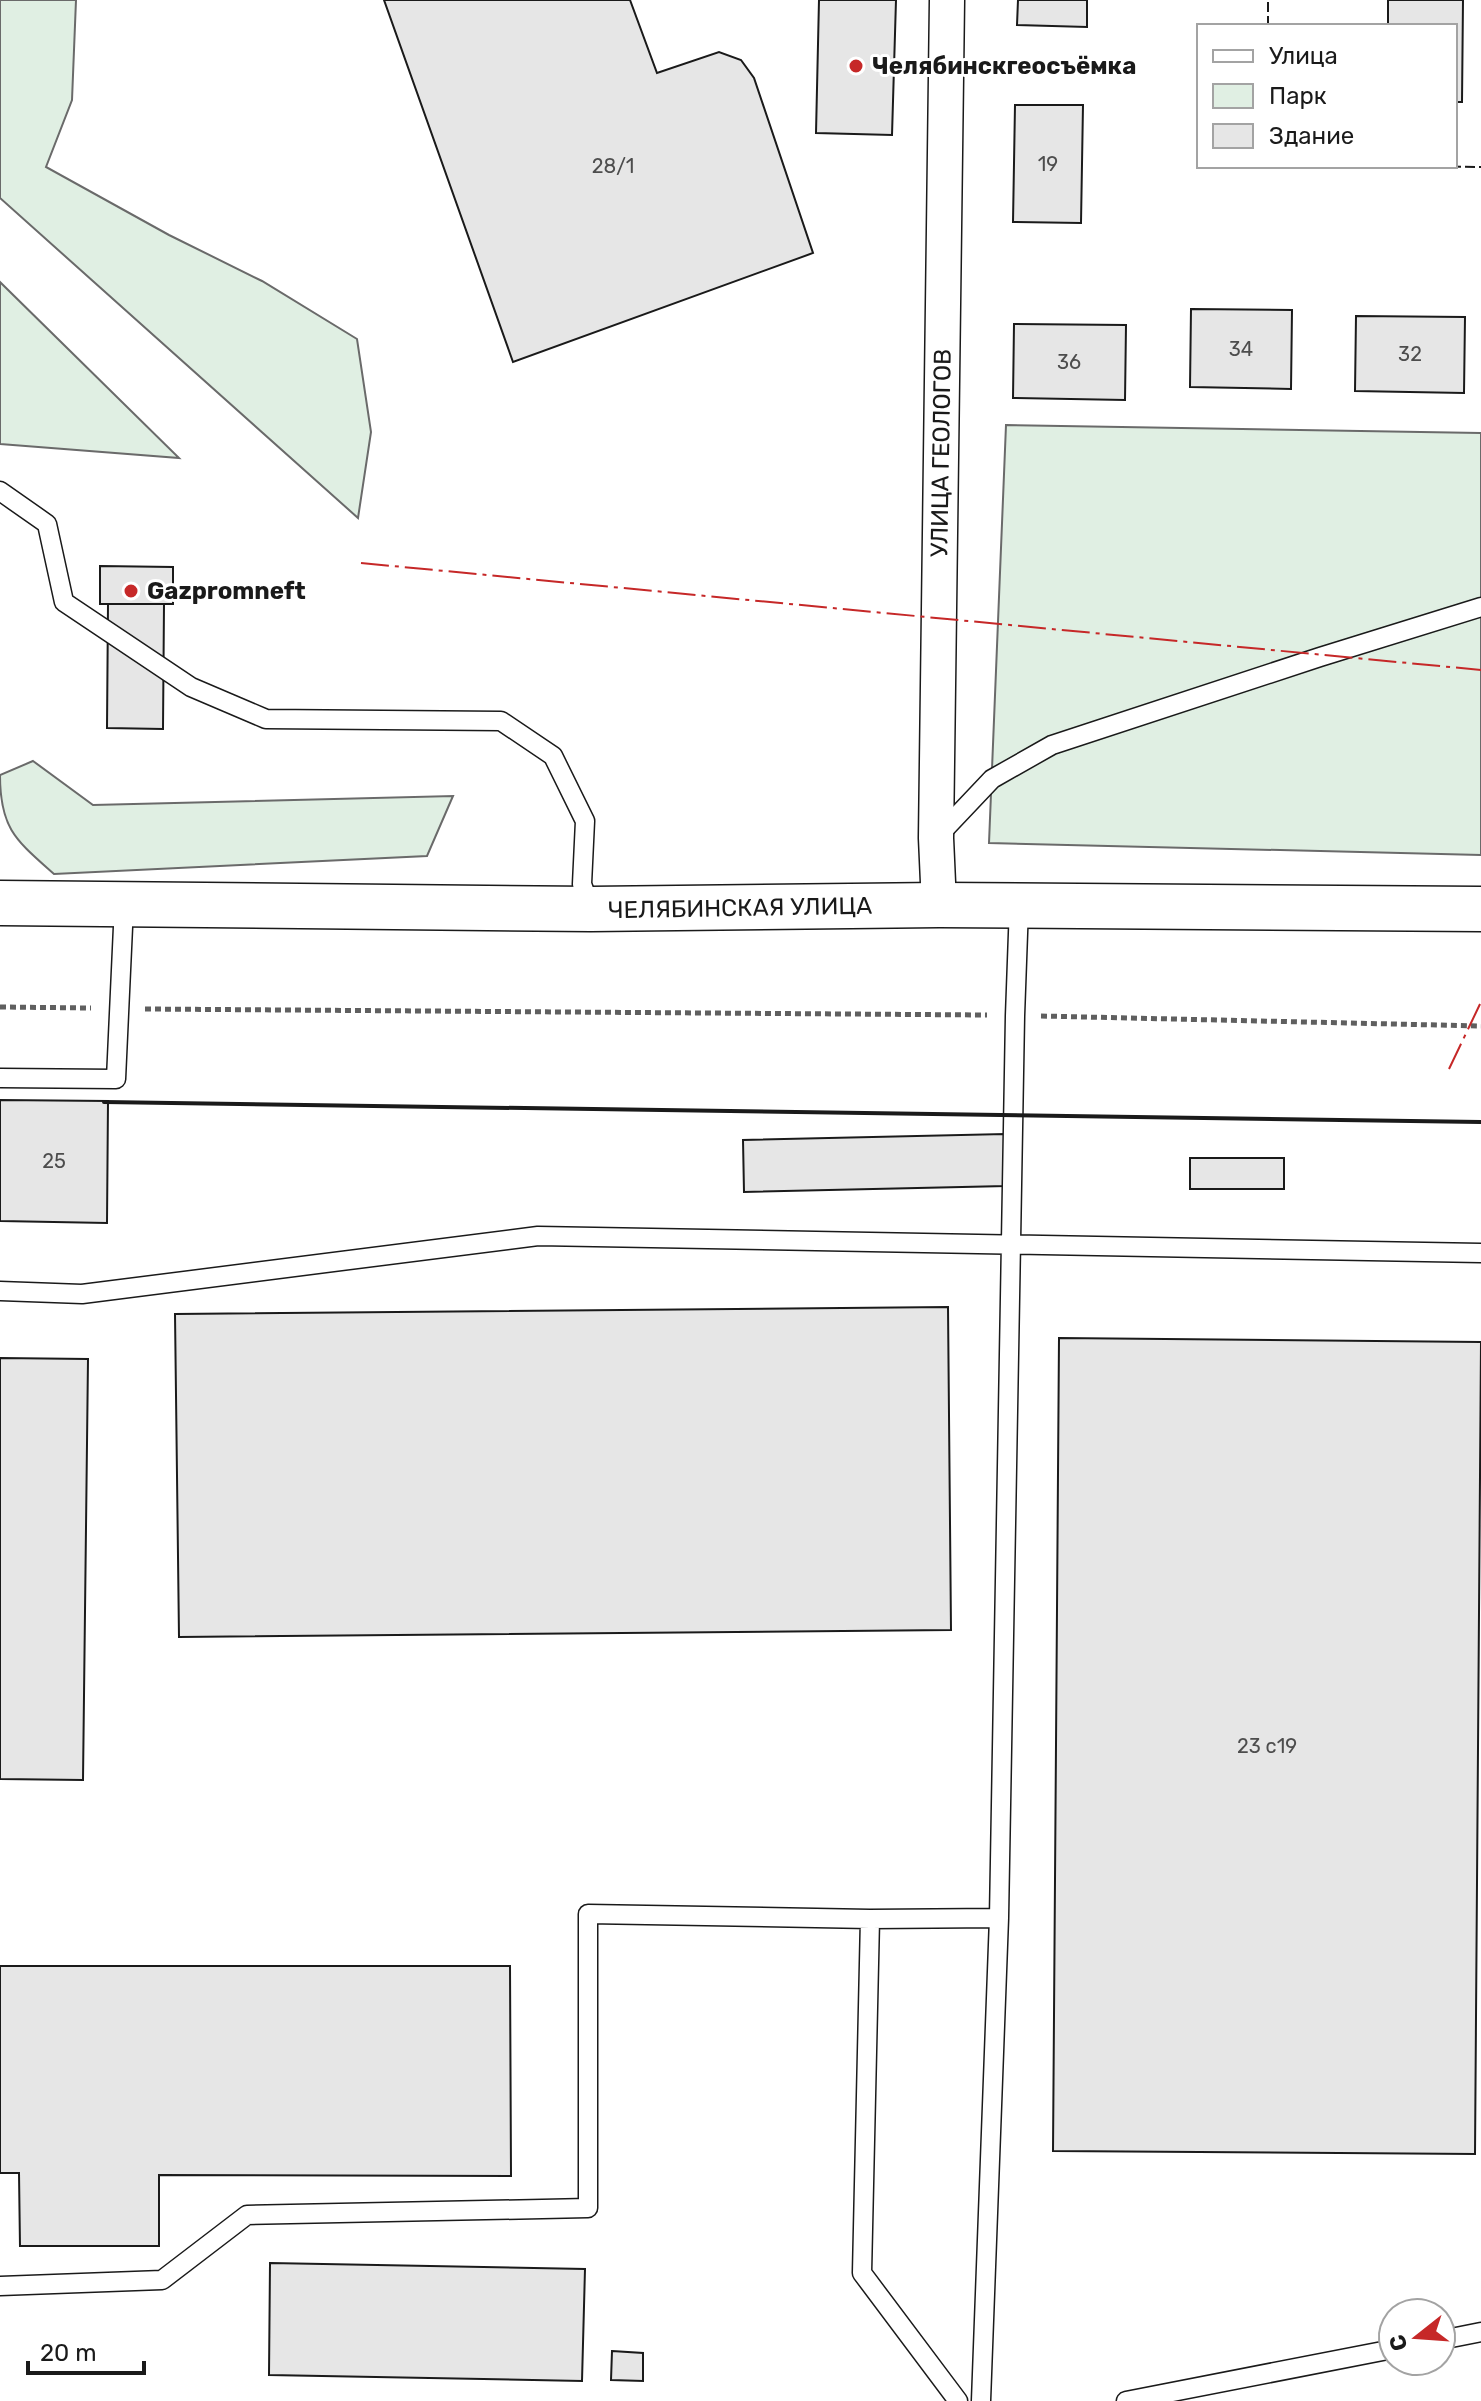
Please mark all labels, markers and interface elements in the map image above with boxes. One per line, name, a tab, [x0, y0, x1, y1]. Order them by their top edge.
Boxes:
legend	[1197, 24, 1457, 168]
text: Улица	[1269, 42, 1338, 70]
place label: Челябинскгеосъёмка	[872, 52, 1136, 80]
marker: Челябинскгеосъёмка	[847, 57, 865, 75]
text: Парк	[1269, 82, 1327, 110]
text: Здание	[1269, 122, 1354, 150]
house number: 19	[1038, 152, 1058, 176]
house number: 28/1	[592, 154, 634, 178]
house number: 34	[1229, 337, 1253, 361]
house number: 32	[1398, 342, 1422, 366]
street label: УЛИЦА ГЕОЛОГОВ	[925, 349, 957, 557]
house number: 36	[1057, 350, 1081, 374]
place label: Gazpromneft	[147, 577, 306, 605]
marker: Gazpromneft	[122, 582, 140, 600]
street label: ЧЕЛЯБИНСКАЯ УЛИЦА	[608, 892, 872, 924]
house number: 25	[42, 1149, 66, 1173]
house number: 23 с19	[1237, 1734, 1297, 1758]
north arrow	[1377, 2297, 1457, 2377]
scale bar	[28, 2325, 144, 2375]
text: С	[1383, 2331, 1414, 2354]
text: 20 m	[40, 2339, 97, 2367]

